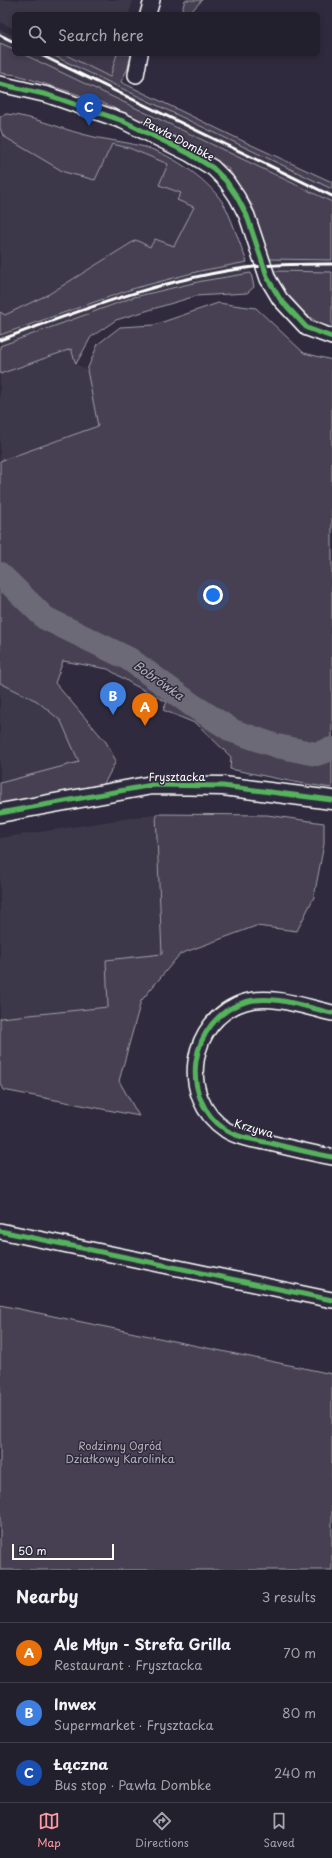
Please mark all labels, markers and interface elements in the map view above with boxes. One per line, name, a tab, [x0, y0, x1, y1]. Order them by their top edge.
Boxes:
search box	[12, 12, 320, 56]
icon: search	[26, 23, 48, 45]
text: Search here	[58, 23, 144, 46]
pin: C	[76, 93, 102, 126]
street label: Pawła Dombke	[140, 113, 218, 165]
your location	[203, 585, 223, 605]
water label: Bobrówka	[130, 656, 188, 704]
pin: B	[100, 682, 126, 715]
pin: A	[132, 693, 158, 726]
street label: Frysztacka	[149, 768, 206, 785]
street label: Krzywa	[232, 1114, 276, 1142]
park label: Rodzinny Ogród Działkowy Karolinka	[66, 1437, 175, 1467]
scale bar	[12, 1542, 114, 1561]
text: 50 m	[18, 1542, 47, 1559]
text: Nearby	[16, 1583, 78, 1609]
text: 3 results	[262, 1587, 316, 1606]
text: Ale Młyn - Strefa Grilla	[54, 1632, 231, 1655]
text: A	[24, 1643, 34, 1662]
text: 70 m	[283, 1643, 316, 1662]
text: Restaurant · Frysztacka	[54, 1655, 202, 1674]
text: Inwex	[54, 1692, 96, 1715]
text: B	[25, 1703, 33, 1722]
text: 80 m	[282, 1703, 316, 1722]
text: Supermarket · Frysztacka	[54, 1715, 214, 1734]
text: Łączna	[54, 1752, 109, 1775]
text: C	[24, 1763, 34, 1782]
text: 240 m	[274, 1763, 316, 1782]
text: Bus stop · Pawła Dombke	[54, 1775, 211, 1794]
tab: Map	[37, 1810, 61, 1851]
tab: Directions	[135, 1810, 189, 1851]
tab: Saved	[263, 1810, 295, 1851]

